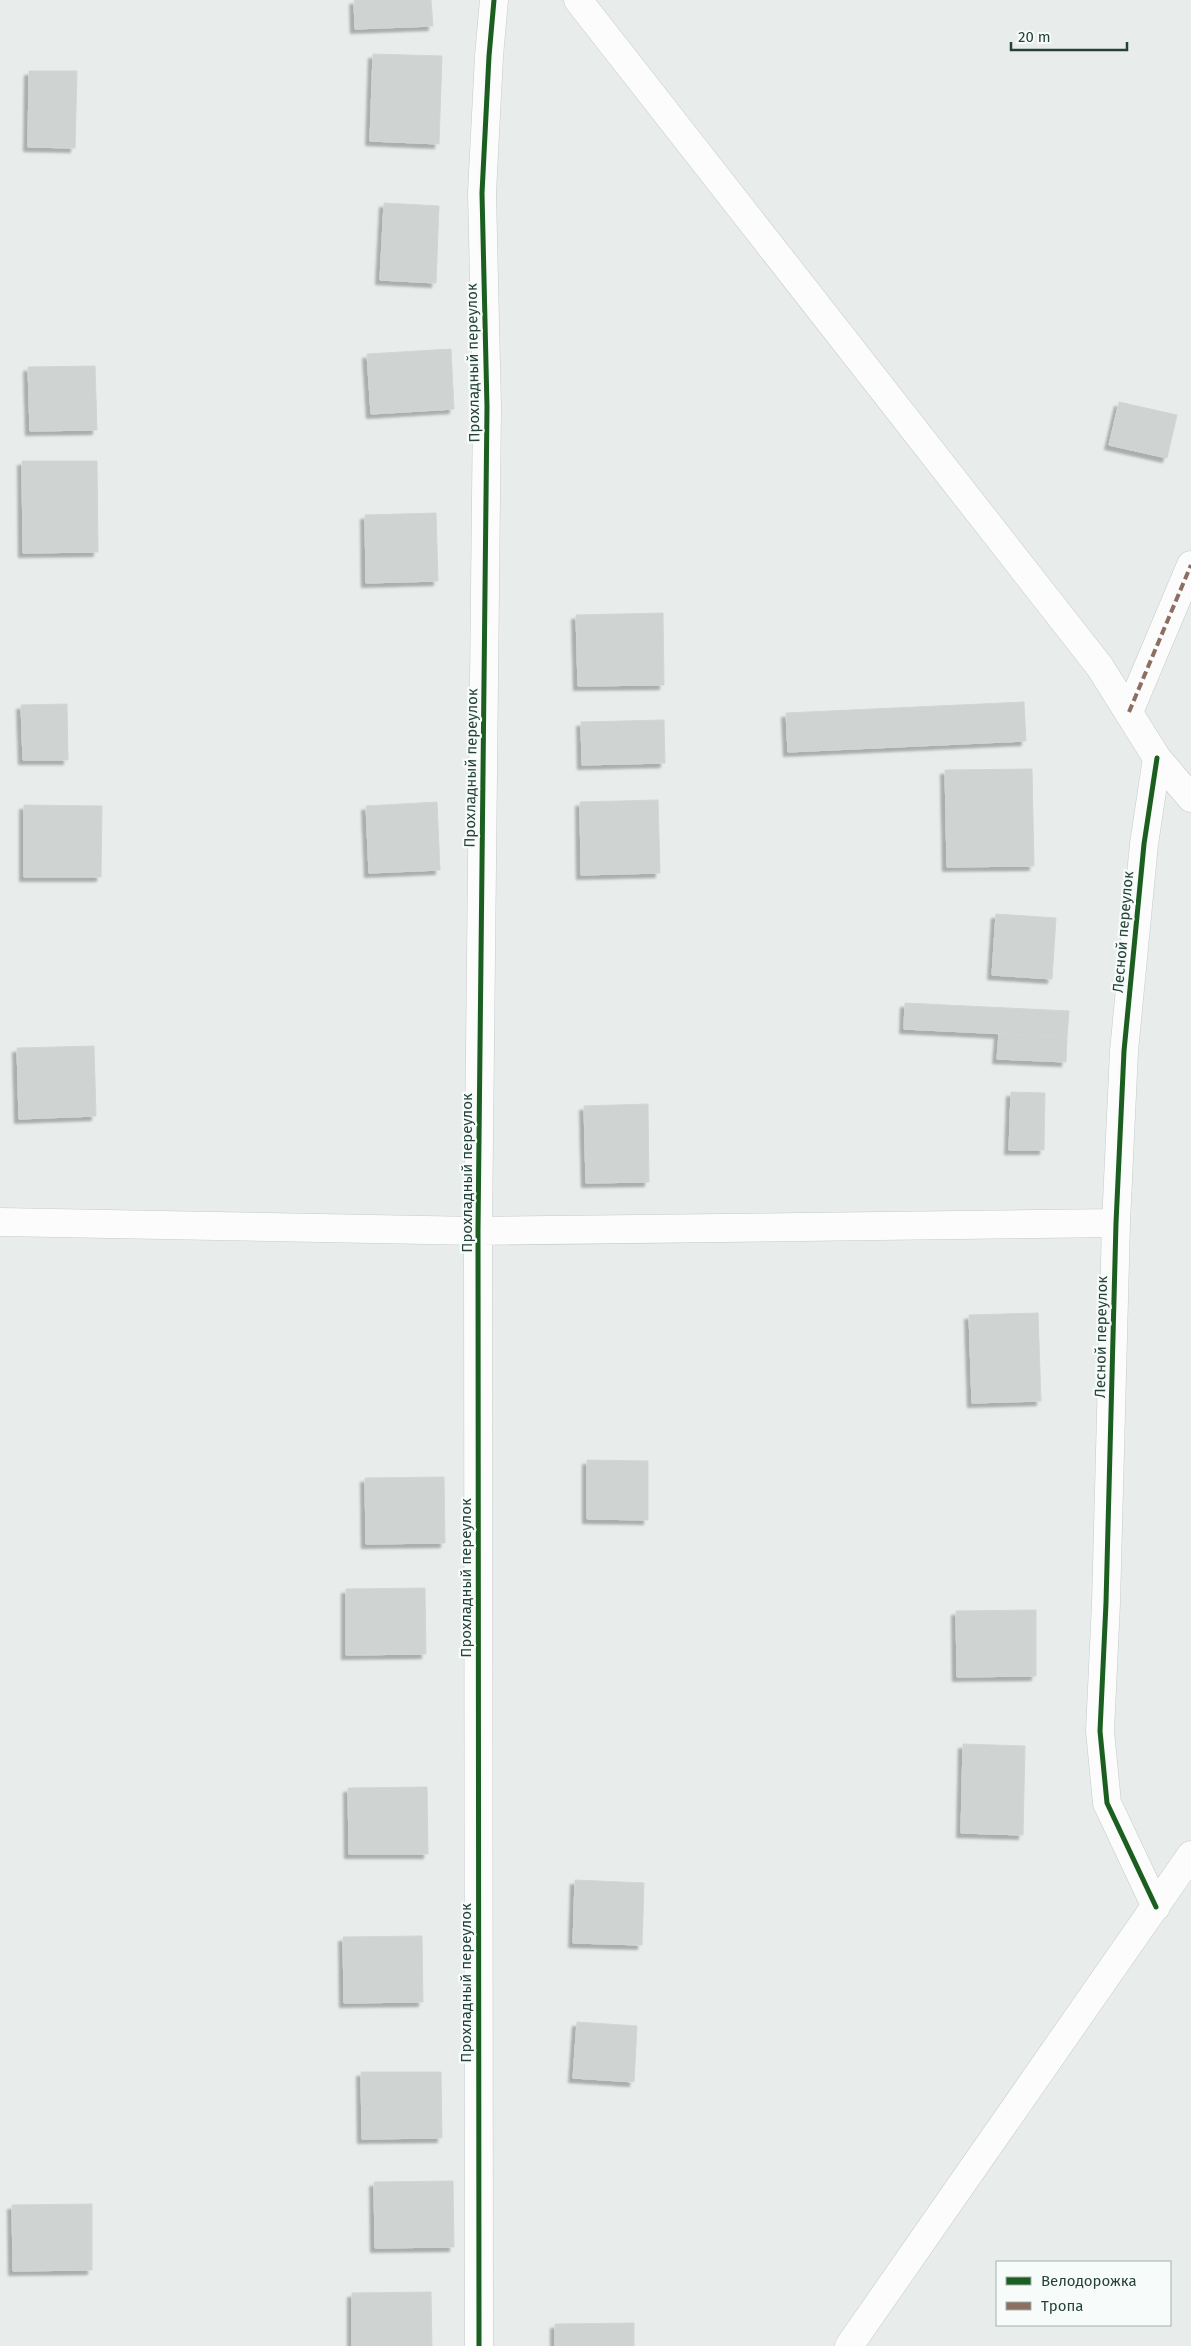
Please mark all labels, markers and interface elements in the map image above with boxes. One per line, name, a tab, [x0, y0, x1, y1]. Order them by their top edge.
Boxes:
scale bar	[1011, 20, 1127, 52]
text: 20 m	[1018, 28, 1051, 46]
street label: Прохладный переулок	[463, 283, 483, 443]
street label: Прохладный переулок	[461, 688, 481, 848]
street label: Лесной переулок	[1109, 870, 1137, 994]
street label: Прохладный переулок	[458, 1093, 476, 1253]
street label: Лесной переулок	[1091, 1275, 1111, 1398]
street label: Прохладный переулок	[457, 1498, 475, 1658]
street label: Прохладный переулок	[457, 1903, 475, 2063]
legend	[996, 2261, 1171, 2326]
text: Велодорожка	[1041, 2272, 1137, 2290]
text: Тропа	[1041, 2297, 1083, 2315]

